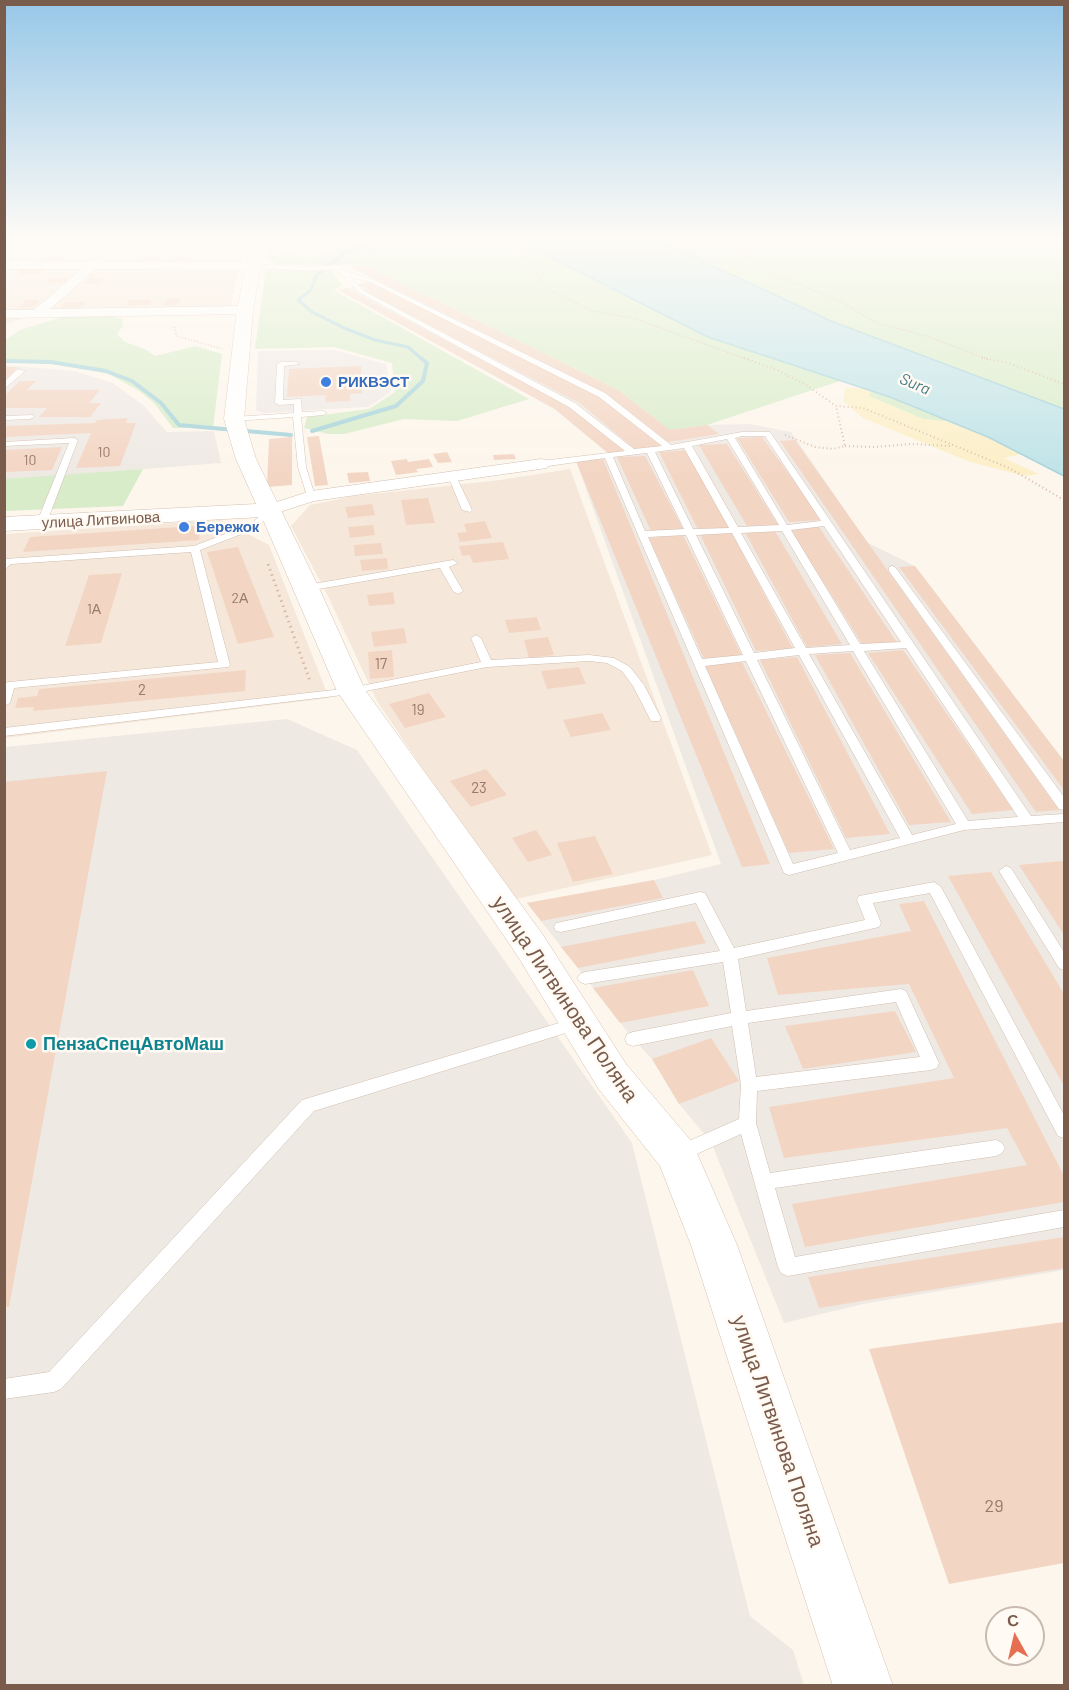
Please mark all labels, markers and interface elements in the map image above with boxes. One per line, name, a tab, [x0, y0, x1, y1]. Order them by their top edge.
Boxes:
water label: Sura	[897, 369, 933, 399]
place label: РИКВЭСТ	[338, 373, 409, 391]
marker: РИКВЭСТ	[319, 375, 333, 389]
house number: 10	[98, 444, 110, 460]
house number: 10	[24, 452, 36, 468]
street label: улица Литвинова	[41, 508, 161, 532]
place label: Бережок	[196, 518, 259, 536]
marker: Бережок	[177, 520, 191, 534]
house number: 2А	[232, 590, 248, 606]
house number: 1А	[87, 601, 101, 617]
house number: 17	[375, 655, 387, 673]
house number: 2	[138, 681, 146, 699]
house number: 19	[411, 701, 425, 719]
house number: 23	[471, 779, 487, 797]
street label: улица Литвинова Поляна	[487, 891, 643, 1107]
place label: ПензаСпецАвтоМаш	[43, 1033, 224, 1055]
marker: ПензаСпецАвтоМаш	[24, 1037, 38, 1051]
street label: улица Литвинова Поляна	[726, 1312, 830, 1550]
house number: 29	[984, 1495, 1004, 1517]
north arrow	[985, 1606, 1045, 1666]
text: С	[1006, 1609, 1020, 1630]

